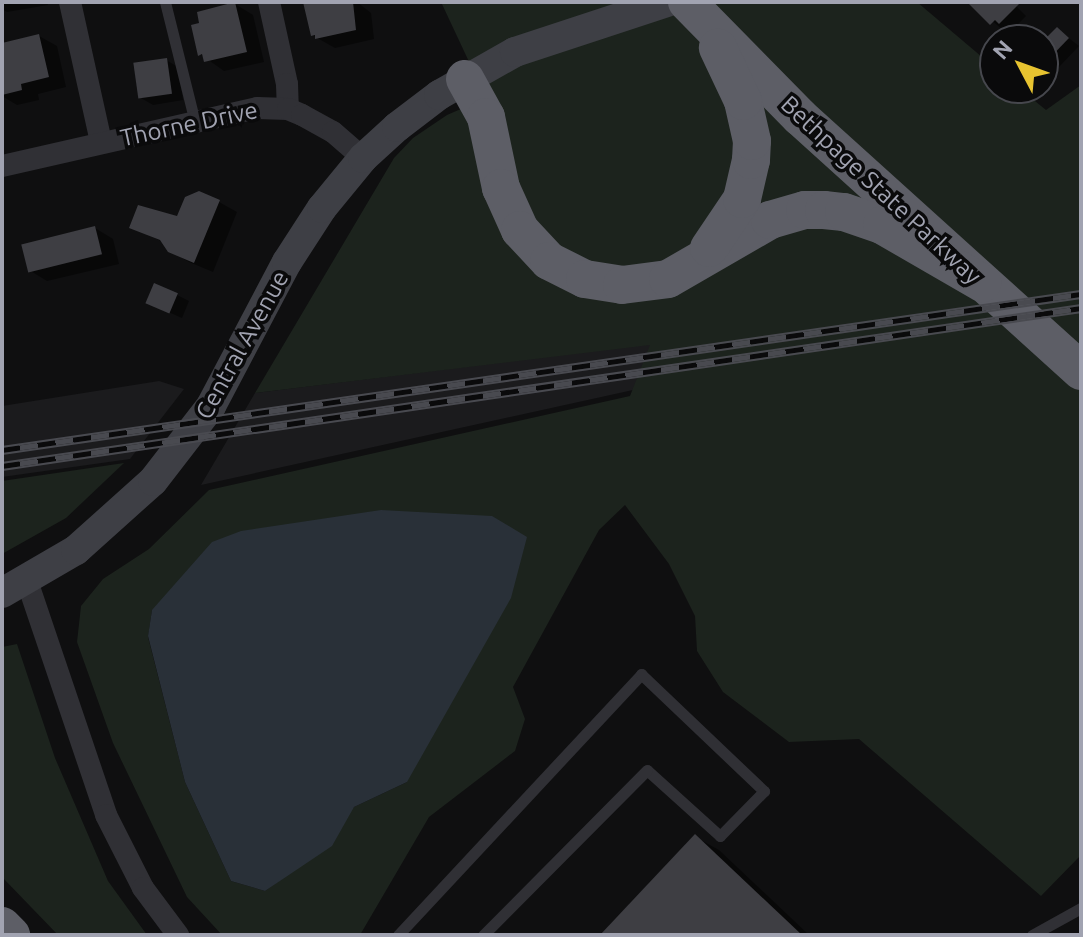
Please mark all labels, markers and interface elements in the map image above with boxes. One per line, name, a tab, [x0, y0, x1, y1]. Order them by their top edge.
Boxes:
north arrow	[979, 24, 1059, 104]
text: N	[987, 35, 1017, 64]
street label: Bethpage State Parkway	[775, 90, 987, 290]
street label: Thorne Drive	[118, 95, 260, 153]
street label: Central Avenue	[189, 266, 295, 424]

